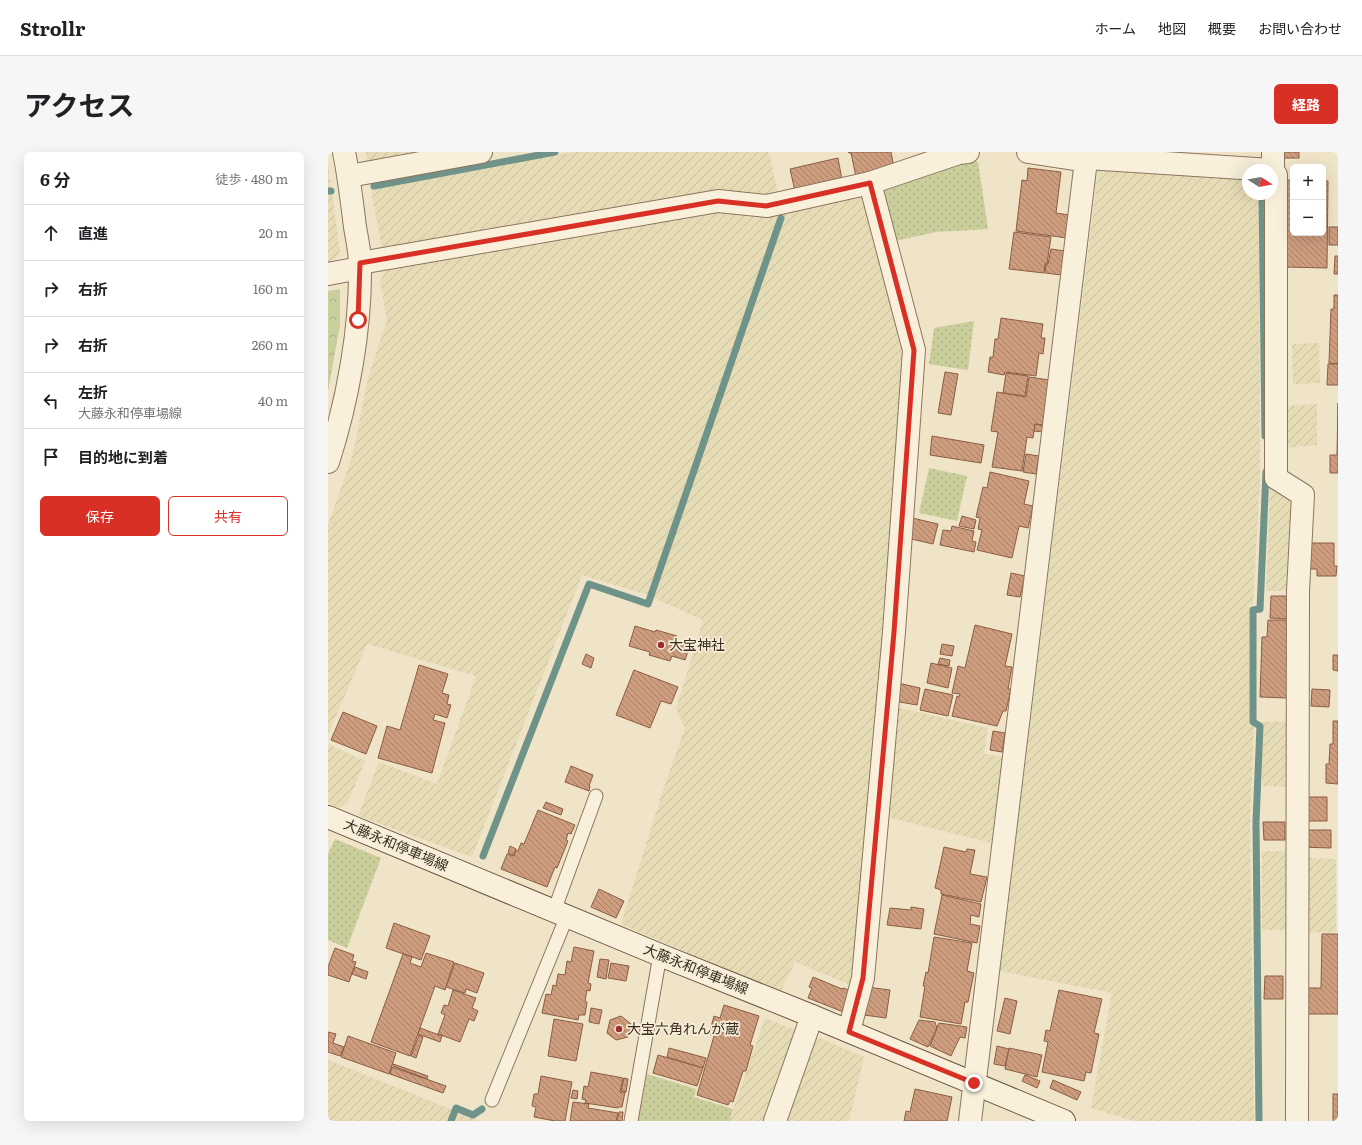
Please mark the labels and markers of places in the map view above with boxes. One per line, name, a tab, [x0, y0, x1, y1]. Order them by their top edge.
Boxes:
place label: 大宝神社	[669, 634, 725, 654]
marker: 大宝神社	[656, 640, 666, 650]
place label: 大宝六角れんが蔵	[627, 1018, 739, 1038]
marker: 大宝六角れんが蔵	[614, 1024, 624, 1034]

